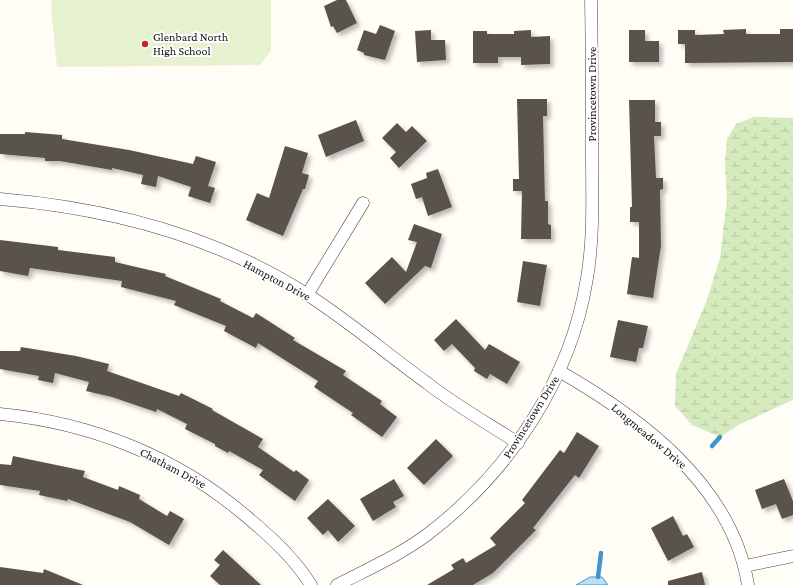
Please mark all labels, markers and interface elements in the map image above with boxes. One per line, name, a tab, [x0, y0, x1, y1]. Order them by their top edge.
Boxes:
place label: Glenbard North High School	[153, 30, 229, 58]
marker: Glenbard North High School	[140, 39, 150, 49]
street label: Provincetown Drive	[585, 47, 599, 141]
street label: Hampton Drive	[241, 256, 313, 304]
street label: Provincetown Drive	[500, 373, 562, 461]
street label: Longmeadow Drive	[608, 400, 690, 472]
street label: Chatham Drive	[137, 445, 209, 491]

